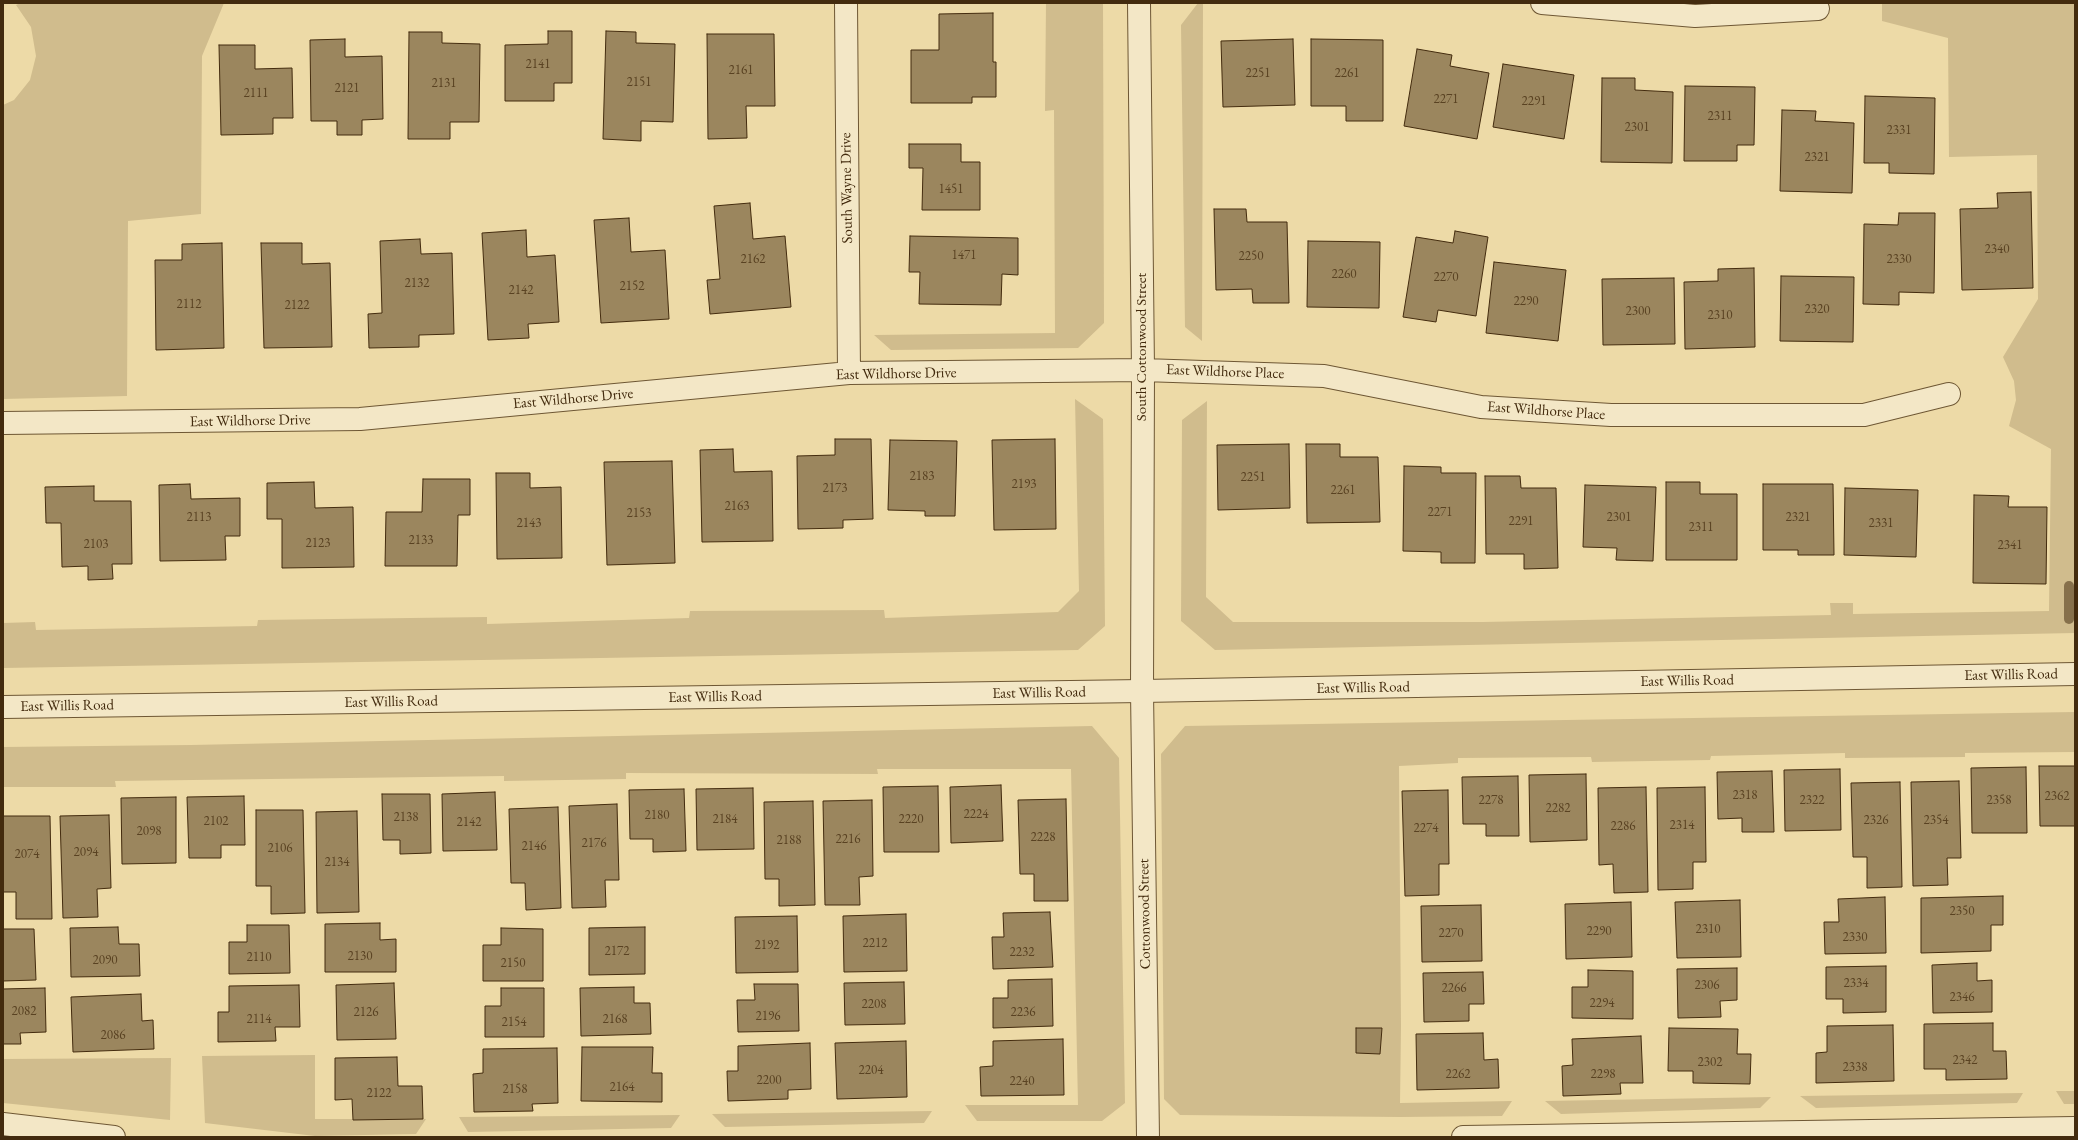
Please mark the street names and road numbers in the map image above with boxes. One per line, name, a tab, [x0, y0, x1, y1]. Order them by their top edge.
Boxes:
street label: South Wayne Drive	[837, 132, 857, 244]
street label: South Cottonwood Street	[1133, 273, 1151, 421]
street label: East Wildhorse Place	[1166, 361, 1284, 383]
street label: East Wildhorse Drive	[835, 364, 957, 384]
street label: East Wildhorse Drive	[512, 385, 634, 413]
street label: East Wildhorse Place	[1486, 398, 1606, 424]
street label: East Wildhorse Drive	[189, 411, 311, 431]
street label: East Willis Road	[1964, 665, 2058, 685]
street label: East Willis Road	[1640, 671, 1734, 691]
street label: East Willis Road	[1316, 678, 1410, 698]
street label: East Willis Road	[992, 683, 1086, 703]
street label: East Willis Road	[668, 687, 762, 707]
street label: East Willis Road	[344, 692, 438, 712]
street label: East Willis Road	[20, 696, 114, 716]
street label: Cottonwood Street	[1135, 858, 1155, 970]

